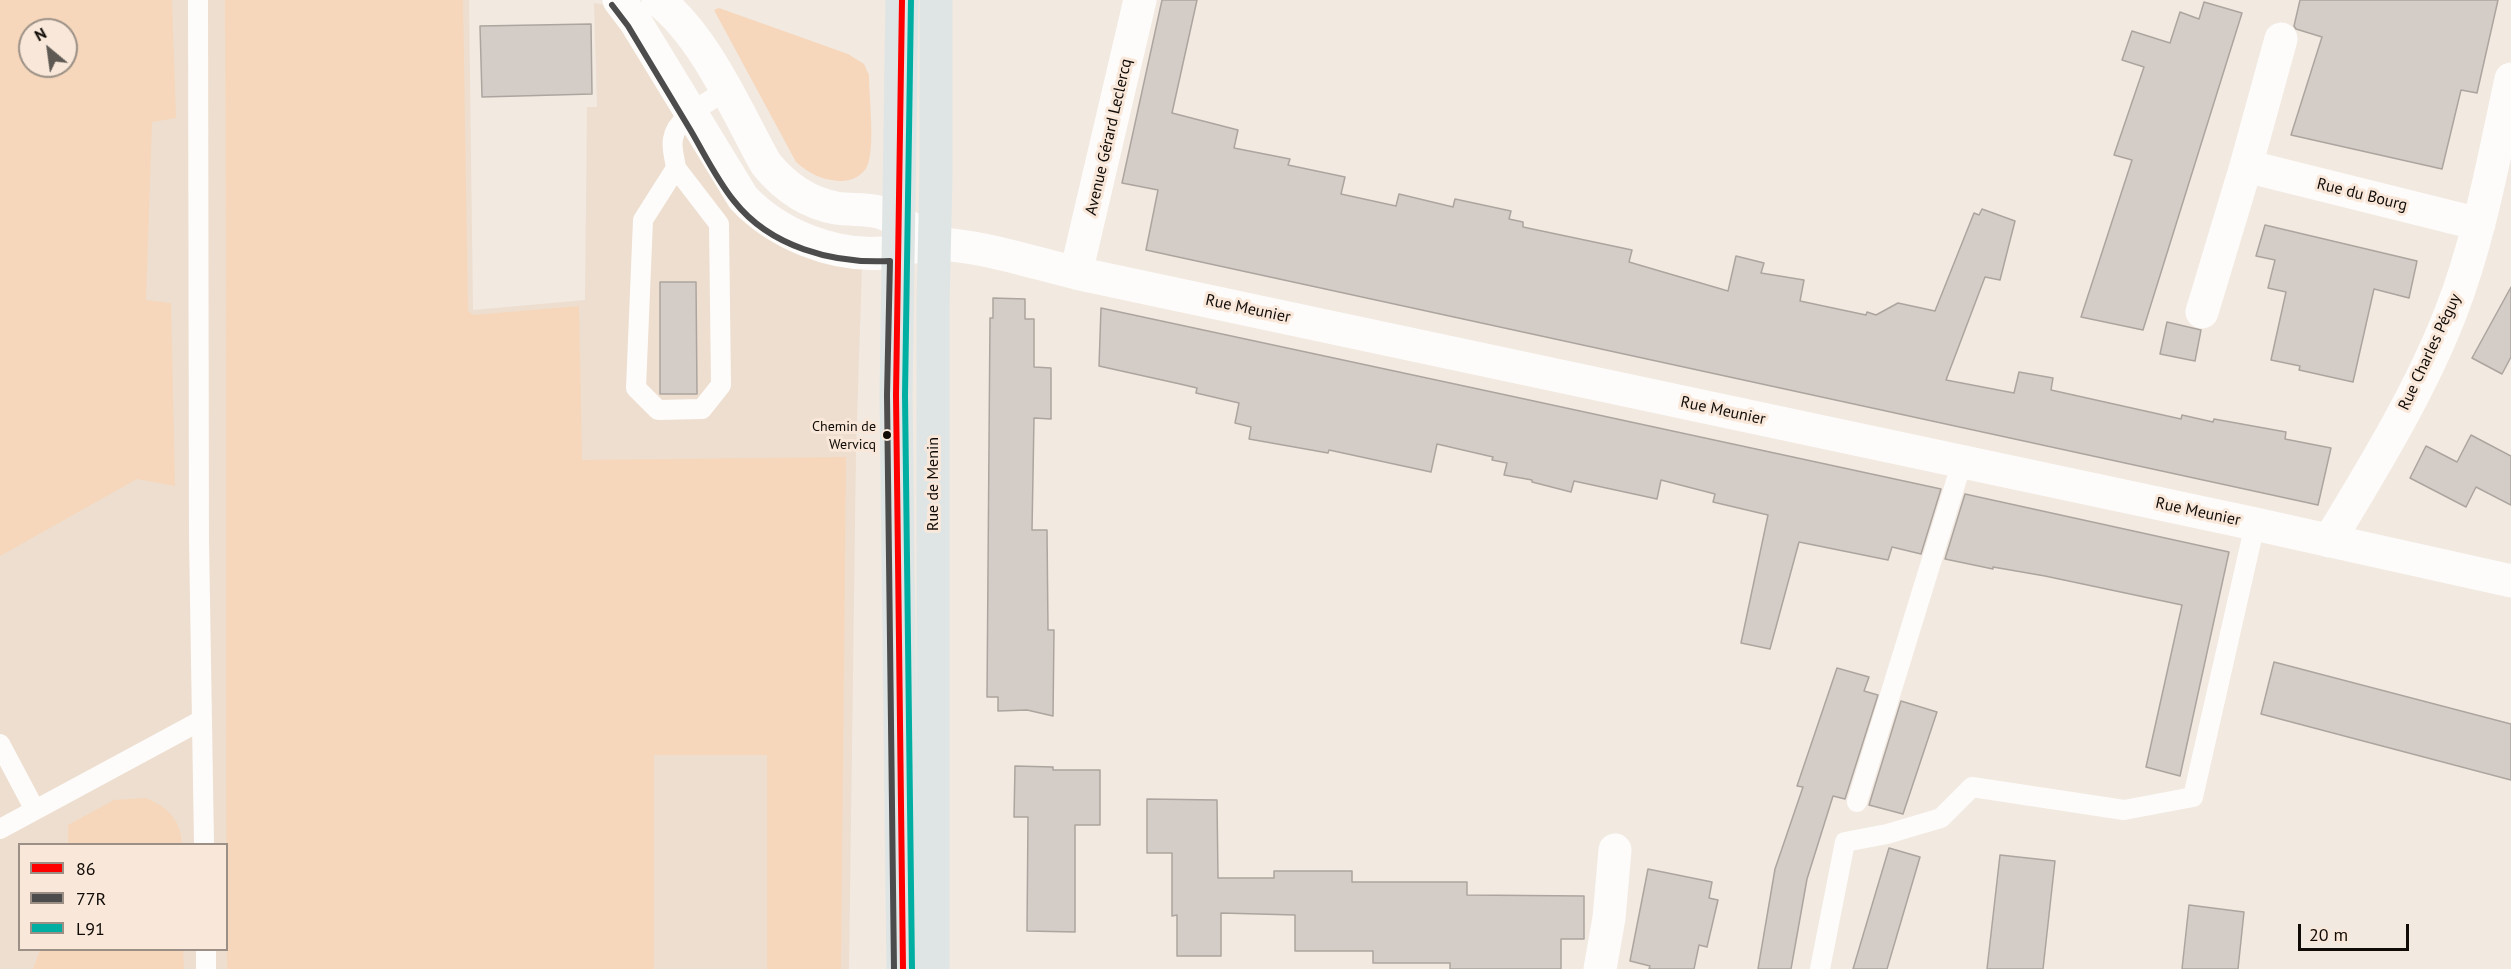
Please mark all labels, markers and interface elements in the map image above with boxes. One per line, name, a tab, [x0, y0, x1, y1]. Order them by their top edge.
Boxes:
north arrow	[18, 18, 78, 78]
text: N	[31, 23, 50, 45]
street label: Avenue Gérard Leclercq	[1082, 57, 1136, 217]
street label: Rue du Bourg	[2315, 175, 2409, 215]
street label: Rue Meunier	[1204, 291, 1292, 327]
street label: Rue Charles Péguy	[2395, 291, 2465, 413]
street label: Rue Meunier	[1679, 393, 1767, 429]
place label: Chemin de Wervicq	[812, 419, 876, 452]
marker: Chemin de Wervicq	[881, 429, 893, 441]
street label: Rue de Menin	[923, 437, 943, 531]
street label: Rue Meunier	[2154, 494, 2242, 530]
legend	[18, 843, 228, 951]
text: 86	[76, 857, 96, 880]
text: 77R	[76, 887, 106, 910]
scale bar	[2301, 912, 2412, 950]
text: L91	[76, 917, 105, 940]
text: 20 m	[2309, 923, 2348, 946]

